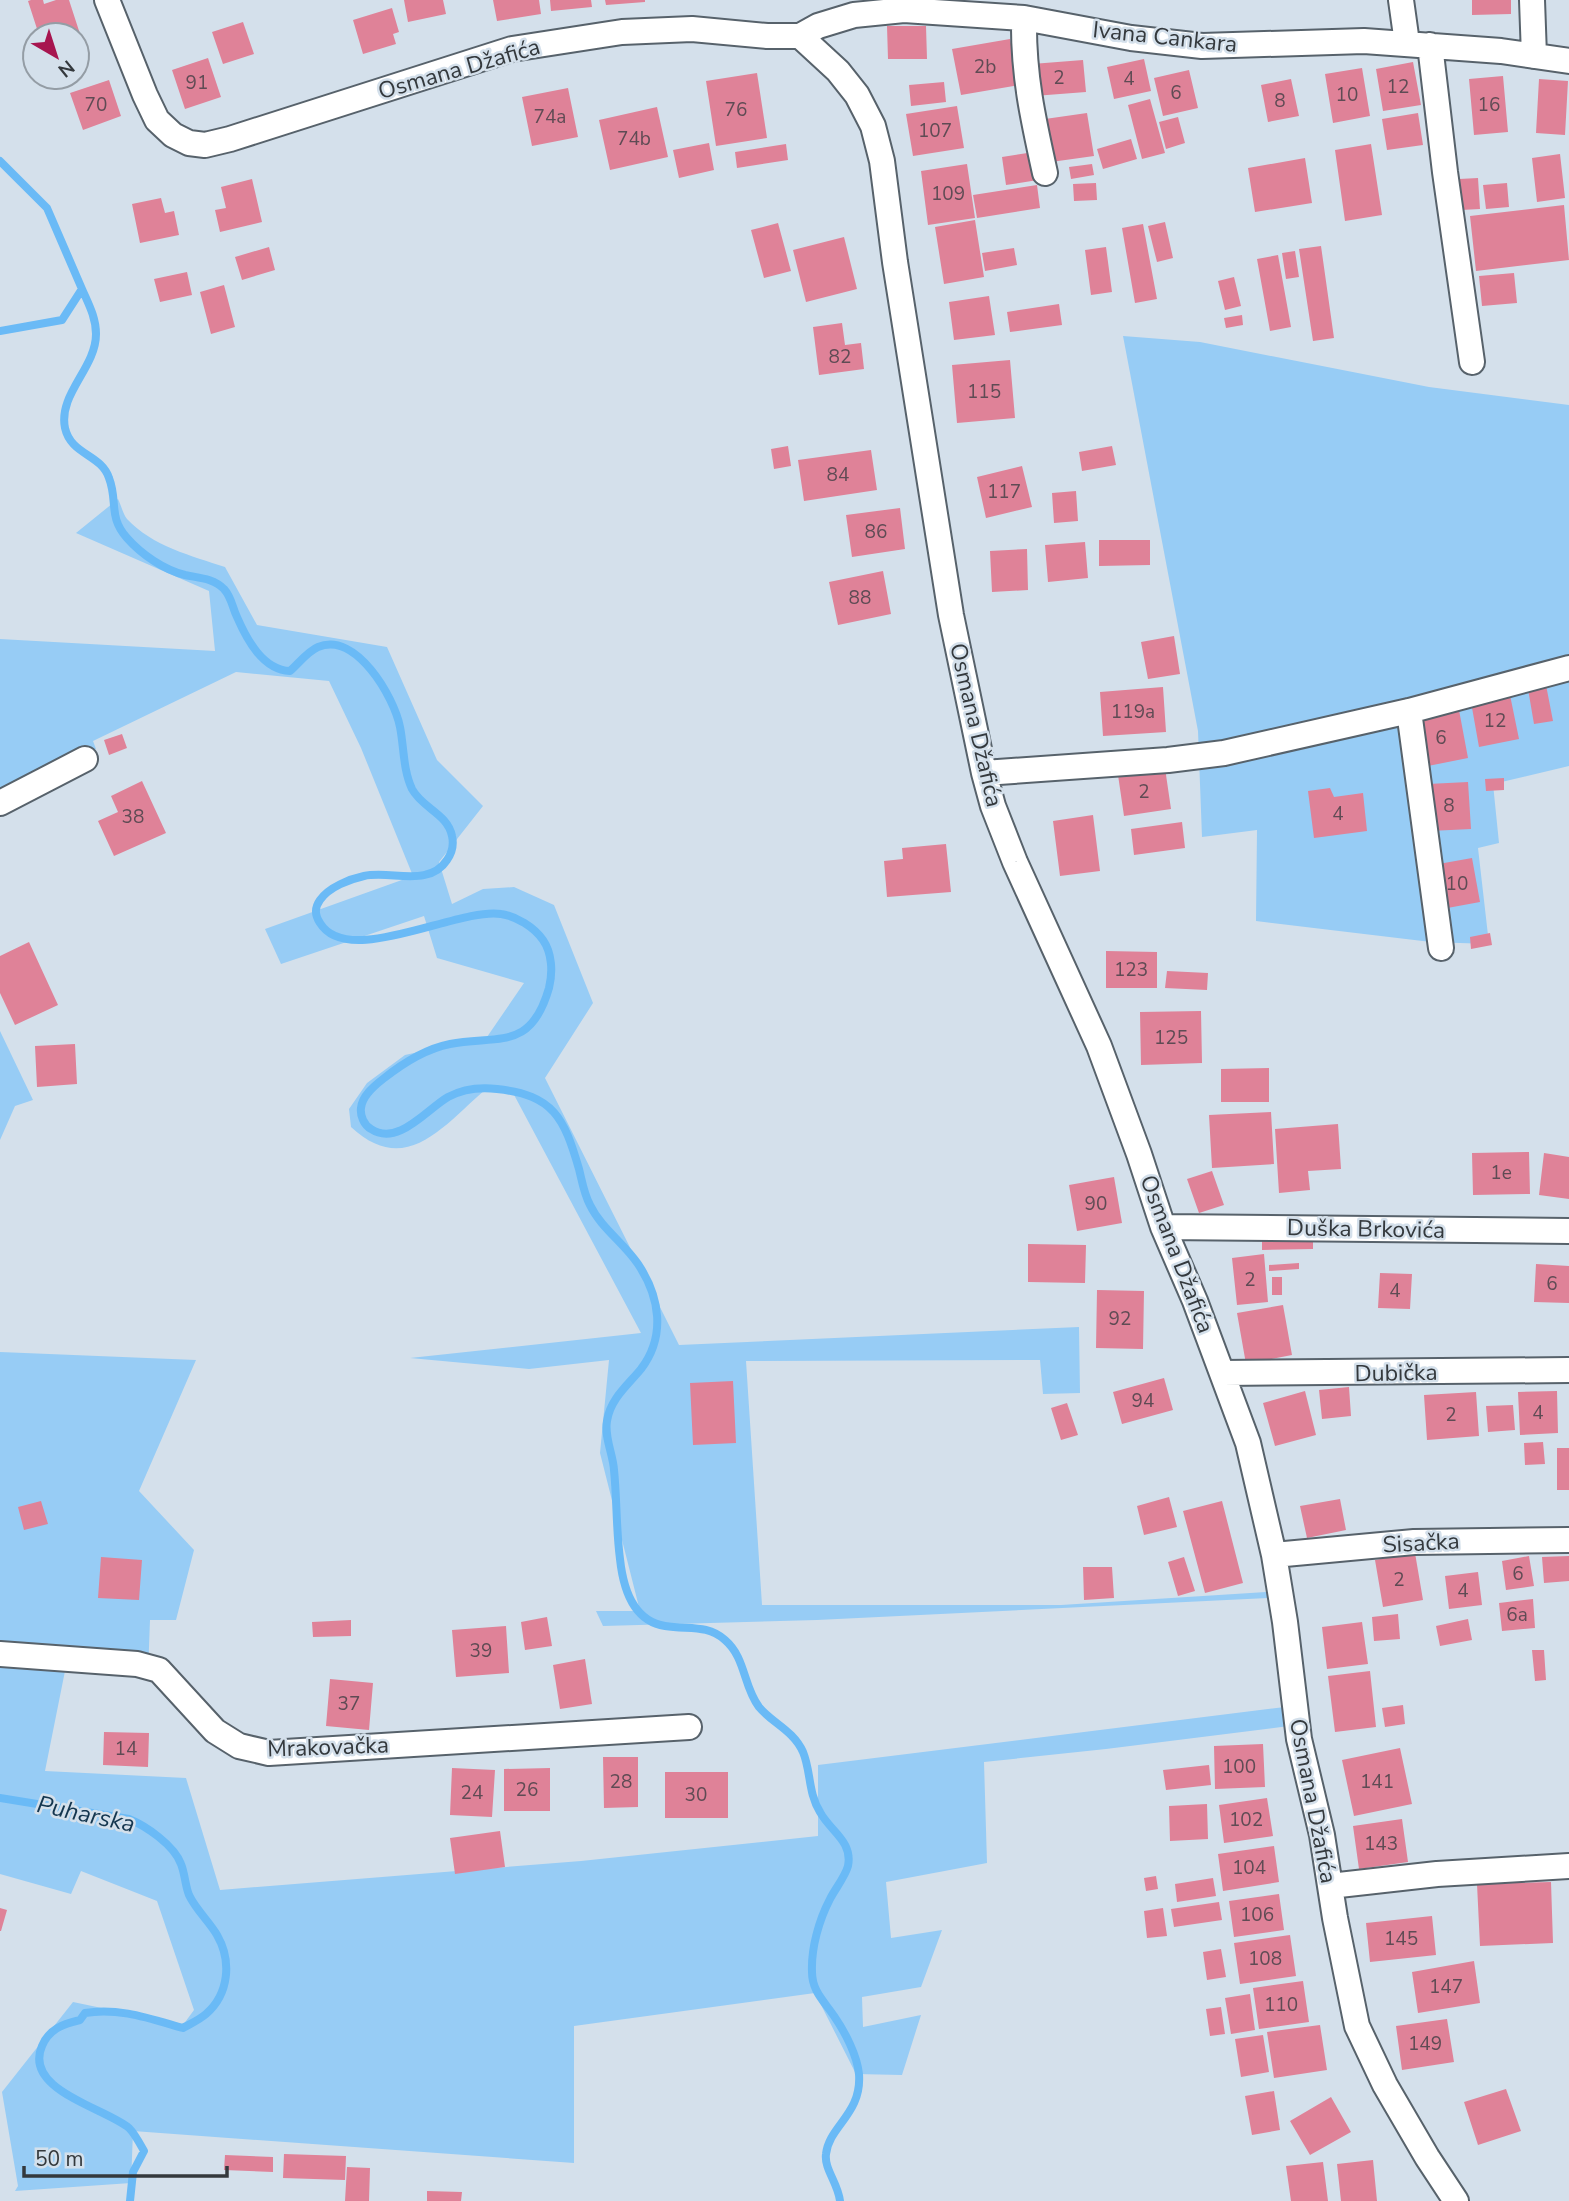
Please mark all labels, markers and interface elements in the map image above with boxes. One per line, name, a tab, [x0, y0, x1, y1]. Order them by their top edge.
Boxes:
street label: Ivana Cankara	[1091, 14, 1239, 60]
north arrow	[21, 21, 91, 91]
street label: Osmana Džafića	[374, 31, 544, 107]
text: N	[52, 54, 80, 83]
house number: 2b	[974, 54, 996, 80]
house number: 2	[1053, 65, 1065, 91]
house number: 4	[1123, 66, 1135, 92]
house number: 91	[186, 70, 208, 96]
house number: 12	[1387, 74, 1409, 100]
house number: 6	[1170, 80, 1182, 106]
house number: 10	[1336, 82, 1358, 108]
house number: 8	[1274, 88, 1286, 114]
house number: 70	[85, 92, 107, 118]
house number: 16	[1478, 92, 1500, 118]
house number: 76	[725, 97, 747, 123]
house number: 74a	[534, 104, 566, 130]
house number: 107	[918, 118, 952, 144]
house number: 74b	[617, 126, 651, 152]
house number: 109	[931, 181, 965, 207]
house number: 82	[829, 344, 851, 370]
house number: 115	[967, 379, 1001, 405]
house number: 84	[827, 462, 849, 488]
house number: 117	[987, 479, 1021, 505]
house number: 86	[865, 519, 887, 545]
house number: 88	[849, 585, 871, 611]
street label: Osmana Džafića	[942, 640, 1010, 810]
house number: 119a	[1111, 699, 1155, 725]
house number: 12	[1484, 708, 1506, 734]
house number: 6	[1435, 725, 1447, 751]
house number: 2	[1138, 779, 1150, 805]
house number: 8	[1443, 793, 1455, 819]
house number: 4	[1332, 801, 1344, 827]
house number: 38	[122, 804, 144, 830]
house number: 10	[1446, 871, 1468, 897]
house number: 123	[1114, 957, 1148, 983]
house number: 125	[1154, 1025, 1188, 1051]
house number: 1e	[1490, 1160, 1512, 1186]
street label: Osmana Džafića	[1133, 1170, 1221, 1338]
house number: 90	[1085, 1191, 1107, 1217]
street label: Duška Brkovića	[1287, 1212, 1445, 1246]
house number: 2	[1244, 1267, 1256, 1293]
house number: 6	[1546, 1271, 1558, 1297]
house number: 4	[1389, 1278, 1401, 1304]
house number: 92	[1109, 1306, 1131, 1332]
street label: Dubička	[1354, 1357, 1438, 1389]
house number: 94	[1132, 1388, 1154, 1414]
house number: 4	[1532, 1400, 1544, 1426]
house number: 2	[1445, 1402, 1457, 1428]
street label: Sisačka	[1382, 1526, 1460, 1560]
house number: 6	[1512, 1561, 1524, 1587]
house number: 2	[1393, 1567, 1405, 1593]
house number: 4	[1457, 1578, 1469, 1604]
house number: 6a	[1506, 1602, 1528, 1628]
house number: 39	[470, 1638, 492, 1664]
house number: 37	[338, 1691, 360, 1717]
street label: Osmana Džafića	[1282, 1716, 1344, 1886]
street label: Mrakovačka	[267, 1729, 389, 1765]
house number: 14	[115, 1736, 137, 1762]
house number: 100	[1222, 1754, 1256, 1780]
house number: 28	[610, 1769, 632, 1795]
house number: 141	[1360, 1769, 1394, 1795]
house number: 26	[516, 1777, 538, 1803]
house number: 24	[461, 1780, 483, 1806]
house number: 30	[685, 1782, 707, 1808]
water label: Puharska	[34, 1788, 138, 1840]
house number: 102	[1229, 1807, 1263, 1833]
house number: 143	[1364, 1831, 1398, 1857]
house number: 104	[1232, 1855, 1266, 1881]
house number: 106	[1240, 1902, 1274, 1928]
house number: 145	[1384, 1926, 1418, 1952]
house number: 108	[1248, 1946, 1282, 1972]
house number: 147	[1429, 1974, 1463, 2000]
house number: 110	[1264, 1992, 1298, 2018]
house number: 149	[1408, 2031, 1442, 2057]
scale bar	[24, 2134, 228, 2178]
text: 50 m	[35, 2145, 84, 2173]

